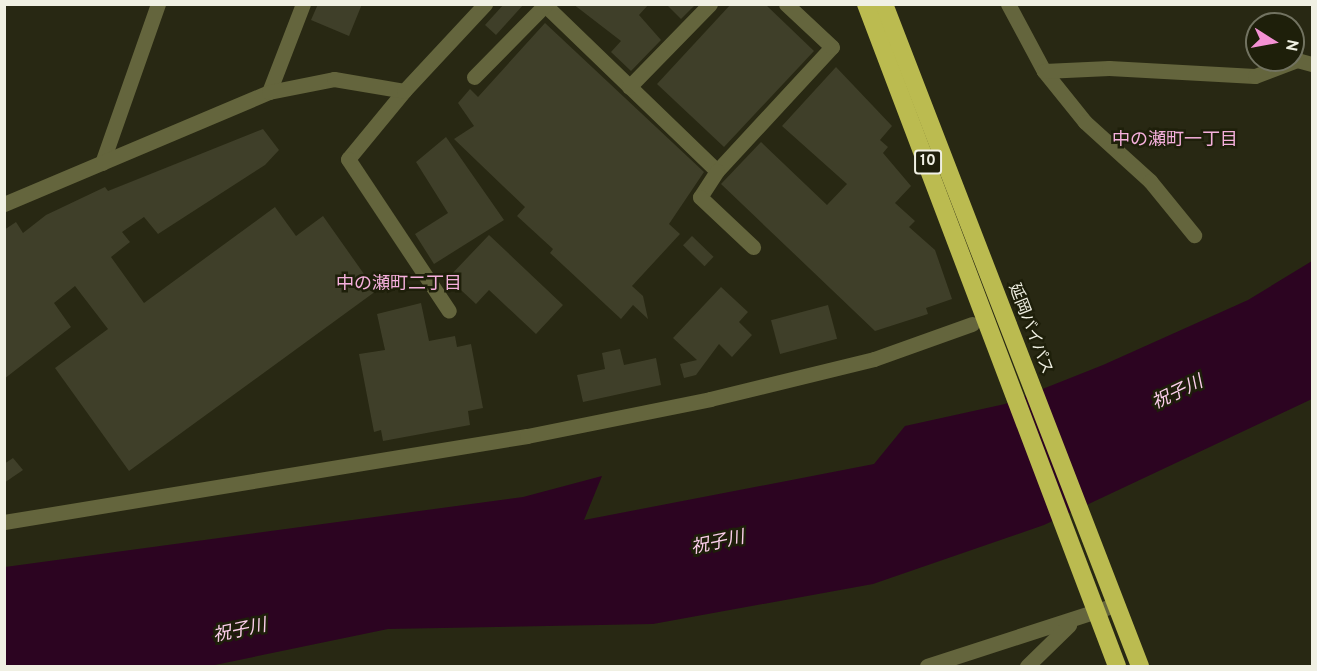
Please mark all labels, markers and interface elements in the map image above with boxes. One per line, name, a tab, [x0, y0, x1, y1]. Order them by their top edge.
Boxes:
north arrow	[1245, 12, 1305, 72]
text: N	[1280, 38, 1302, 53]
district label: 中の瀬町一丁目	[1112, 130, 1238, 152]
road number: 10	[913, 150, 943, 174]
district label: 中の瀬町二丁目	[336, 274, 462, 296]
street label: 延岡バイパス	[1004, 281, 1056, 377]
water label: 祝子川	[1149, 372, 1207, 416]
water label: 祝子川	[689, 528, 747, 560]
water label: 祝子川	[211, 616, 269, 648]

